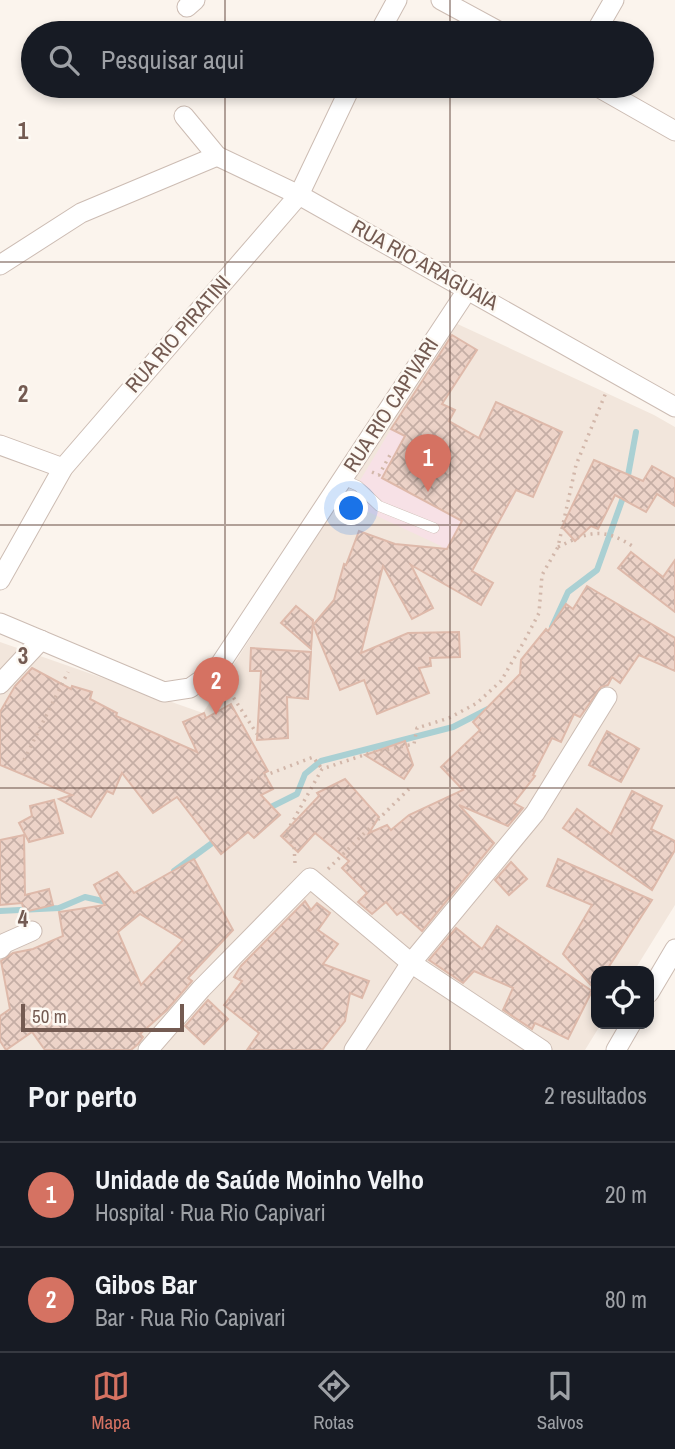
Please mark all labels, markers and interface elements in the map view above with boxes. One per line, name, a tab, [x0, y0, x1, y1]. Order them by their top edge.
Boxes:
search box	[21, 21, 654, 98]
icon: search	[45, 41, 83, 79]
text: Pesquisar aqui	[101, 42, 244, 77]
text: 1	[18, 115, 29, 146]
street label: RUA RIO ARAGUAIA	[347, 212, 504, 317]
street label: RUA RIO PIRATINI	[118, 269, 237, 399]
street label: RUA RIO CAPIVARI	[336, 332, 445, 478]
text: 2	[18, 378, 28, 409]
pin: 1	[405, 434, 451, 492]
your location	[334, 491, 368, 525]
text: 3	[18, 640, 28, 671]
pin: 2	[193, 657, 239, 715]
text: 4	[18, 903, 29, 934]
map controls	[591, 966, 654, 1029]
button: locate	[591, 966, 654, 1029]
scale bar	[21, 1001, 184, 1033]
text: 50 m	[32, 1003, 67, 1029]
text: Por perto	[28, 1076, 137, 1116]
text: 2 resultados	[544, 1080, 647, 1111]
text: Unidade de Saúde Moinho Velho	[95, 1162, 424, 1197]
text: 1	[46, 1179, 56, 1210]
text: 20 m	[605, 1179, 647, 1210]
text: Hospital · Rua Rio Capivari	[95, 1197, 326, 1228]
text: Gibos Bar	[95, 1267, 197, 1302]
text: 2	[46, 1284, 56, 1315]
text: 80 m	[605, 1284, 647, 1315]
text: Bar · Rua Rio Capivari	[95, 1302, 286, 1333]
tab: Mapa	[91, 1367, 130, 1435]
tab: Rotas	[313, 1367, 354, 1435]
tab: Salvos	[537, 1367, 584, 1435]

